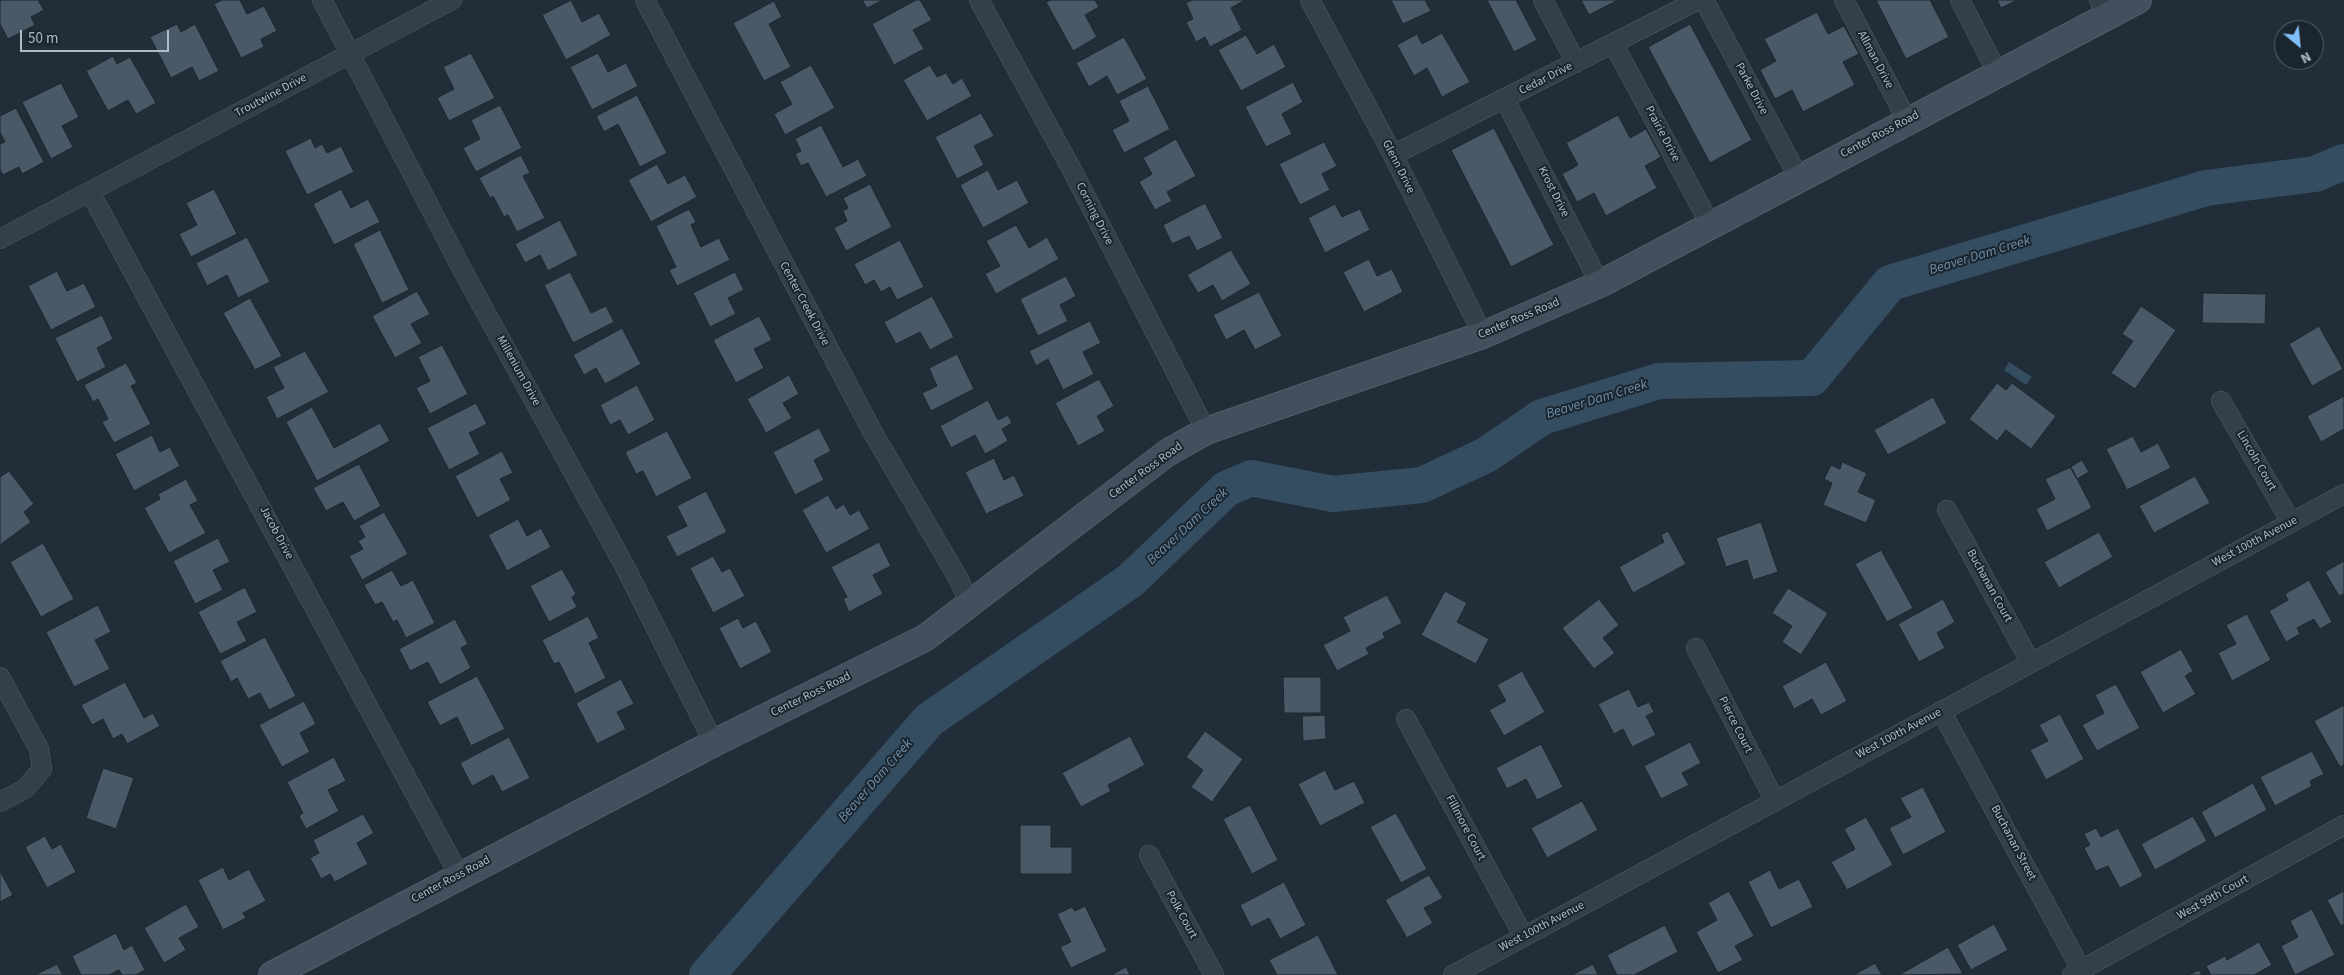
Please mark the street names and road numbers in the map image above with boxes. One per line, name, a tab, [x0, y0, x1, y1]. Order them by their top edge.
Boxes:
street label: Allman Drive	[1854, 29, 1896, 91]
street label: Cedar Drive	[1517, 59, 1575, 99]
street label: Parke Drive	[1731, 61, 1771, 117]
street label: Troutwine Drive	[233, 71, 309, 121]
street label: Prairie Drive	[1641, 104, 1683, 164]
street label: Center Ross Road	[1838, 108, 1922, 162]
street label: Glenn Drive	[1378, 138, 1418, 196]
street label: Krost Drive	[1534, 164, 1572, 220]
street label: Corning Drive	[1072, 180, 1116, 248]
street label: Center Creek Drive	[776, 260, 832, 348]
street label: Center Ross Road	[1476, 295, 1562, 343]
street label: Millenium Drive	[493, 333, 543, 409]
street label: Lincoln Court	[2233, 428, 2279, 494]
street label: Center Ross Road	[1107, 440, 1185, 502]
street label: Jacob Drive	[256, 504, 296, 562]
street label: West 100th Avenue	[2210, 513, 2300, 571]
street label: Buchanan Court	[1963, 547, 2015, 625]
street label: Center Ross Road	[769, 669, 853, 721]
street label: Pierce Court	[1715, 694, 1755, 756]
street label: West 100th Avenue	[1854, 705, 1944, 763]
street label: Fillmore Court	[1442, 793, 1488, 863]
street label: Buchanan Street	[1987, 803, 2039, 883]
street label: Center Ross Road	[409, 853, 493, 907]
street label: West 99th Court	[2175, 872, 2251, 924]
street label: Polk Court	[1162, 889, 1200, 941]
street label: West 100th Avenue	[1497, 898, 1587, 956]

